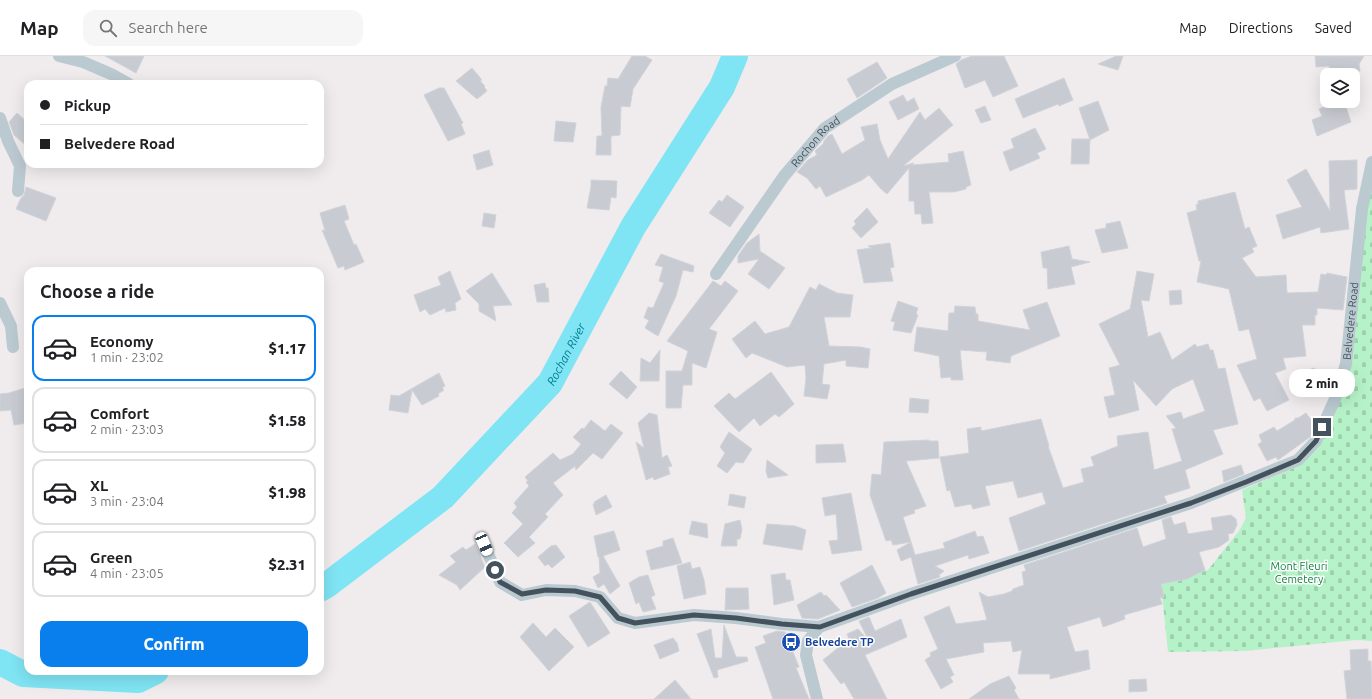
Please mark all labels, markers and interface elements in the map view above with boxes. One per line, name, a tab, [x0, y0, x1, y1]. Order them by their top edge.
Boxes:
search box	[83, 10, 363, 46]
text: Map	[20, 17, 59, 39]
icon: search	[97, 17, 119, 39]
text: Search here	[129, 19, 208, 36]
text: Map	[1179, 20, 1207, 36]
text: Directions	[1229, 20, 1293, 36]
text: Saved	[1315, 20, 1352, 36]
map controls	[1320, 68, 1360, 108]
button: layers	[1320, 68, 1360, 108]
text: Pickup	[64, 97, 111, 114]
street label: Rochon Road	[789, 114, 842, 169]
text: Belvedere Road	[64, 135, 175, 152]
text: Choose a ride	[40, 281, 154, 301]
street label: Belvedere Road	[1340, 282, 1360, 360]
water label: Rochan River	[544, 320, 588, 387]
icon: car	[42, 330, 78, 366]
text: Economy	[90, 333, 154, 350]
text: $1.17	[268, 340, 306, 357]
text: 1 min · 23:02	[90, 350, 164, 364]
callout: 2 min	[1289, 369, 1355, 397]
text: 2 min	[1305, 376, 1339, 390]
icon: car	[42, 402, 78, 438]
text: Comfort	[90, 405, 149, 422]
text: $1.58	[268, 412, 306, 429]
route end	[1313, 418, 1331, 436]
text: 2 min · 23:03	[90, 422, 164, 436]
icon: car	[42, 474, 78, 510]
text: XL	[90, 477, 108, 494]
text: $1.98	[268, 484, 306, 501]
text: 3 min · 23:04	[90, 494, 164, 508]
car	[474, 531, 494, 557]
icon: car	[42, 546, 78, 582]
text: Green	[90, 549, 132, 566]
text: $2.31	[268, 556, 306, 573]
park label: Mont Fleuri Cemetery	[1271, 560, 1327, 585]
route start	[486, 561, 504, 579]
text: 4 min · 23:05	[90, 566, 164, 580]
button: Confirm	[40, 621, 308, 667]
bus stop icon: Belvedere TP	[780, 631, 802, 653]
place label: Belvedere TP	[805, 636, 874, 648]

